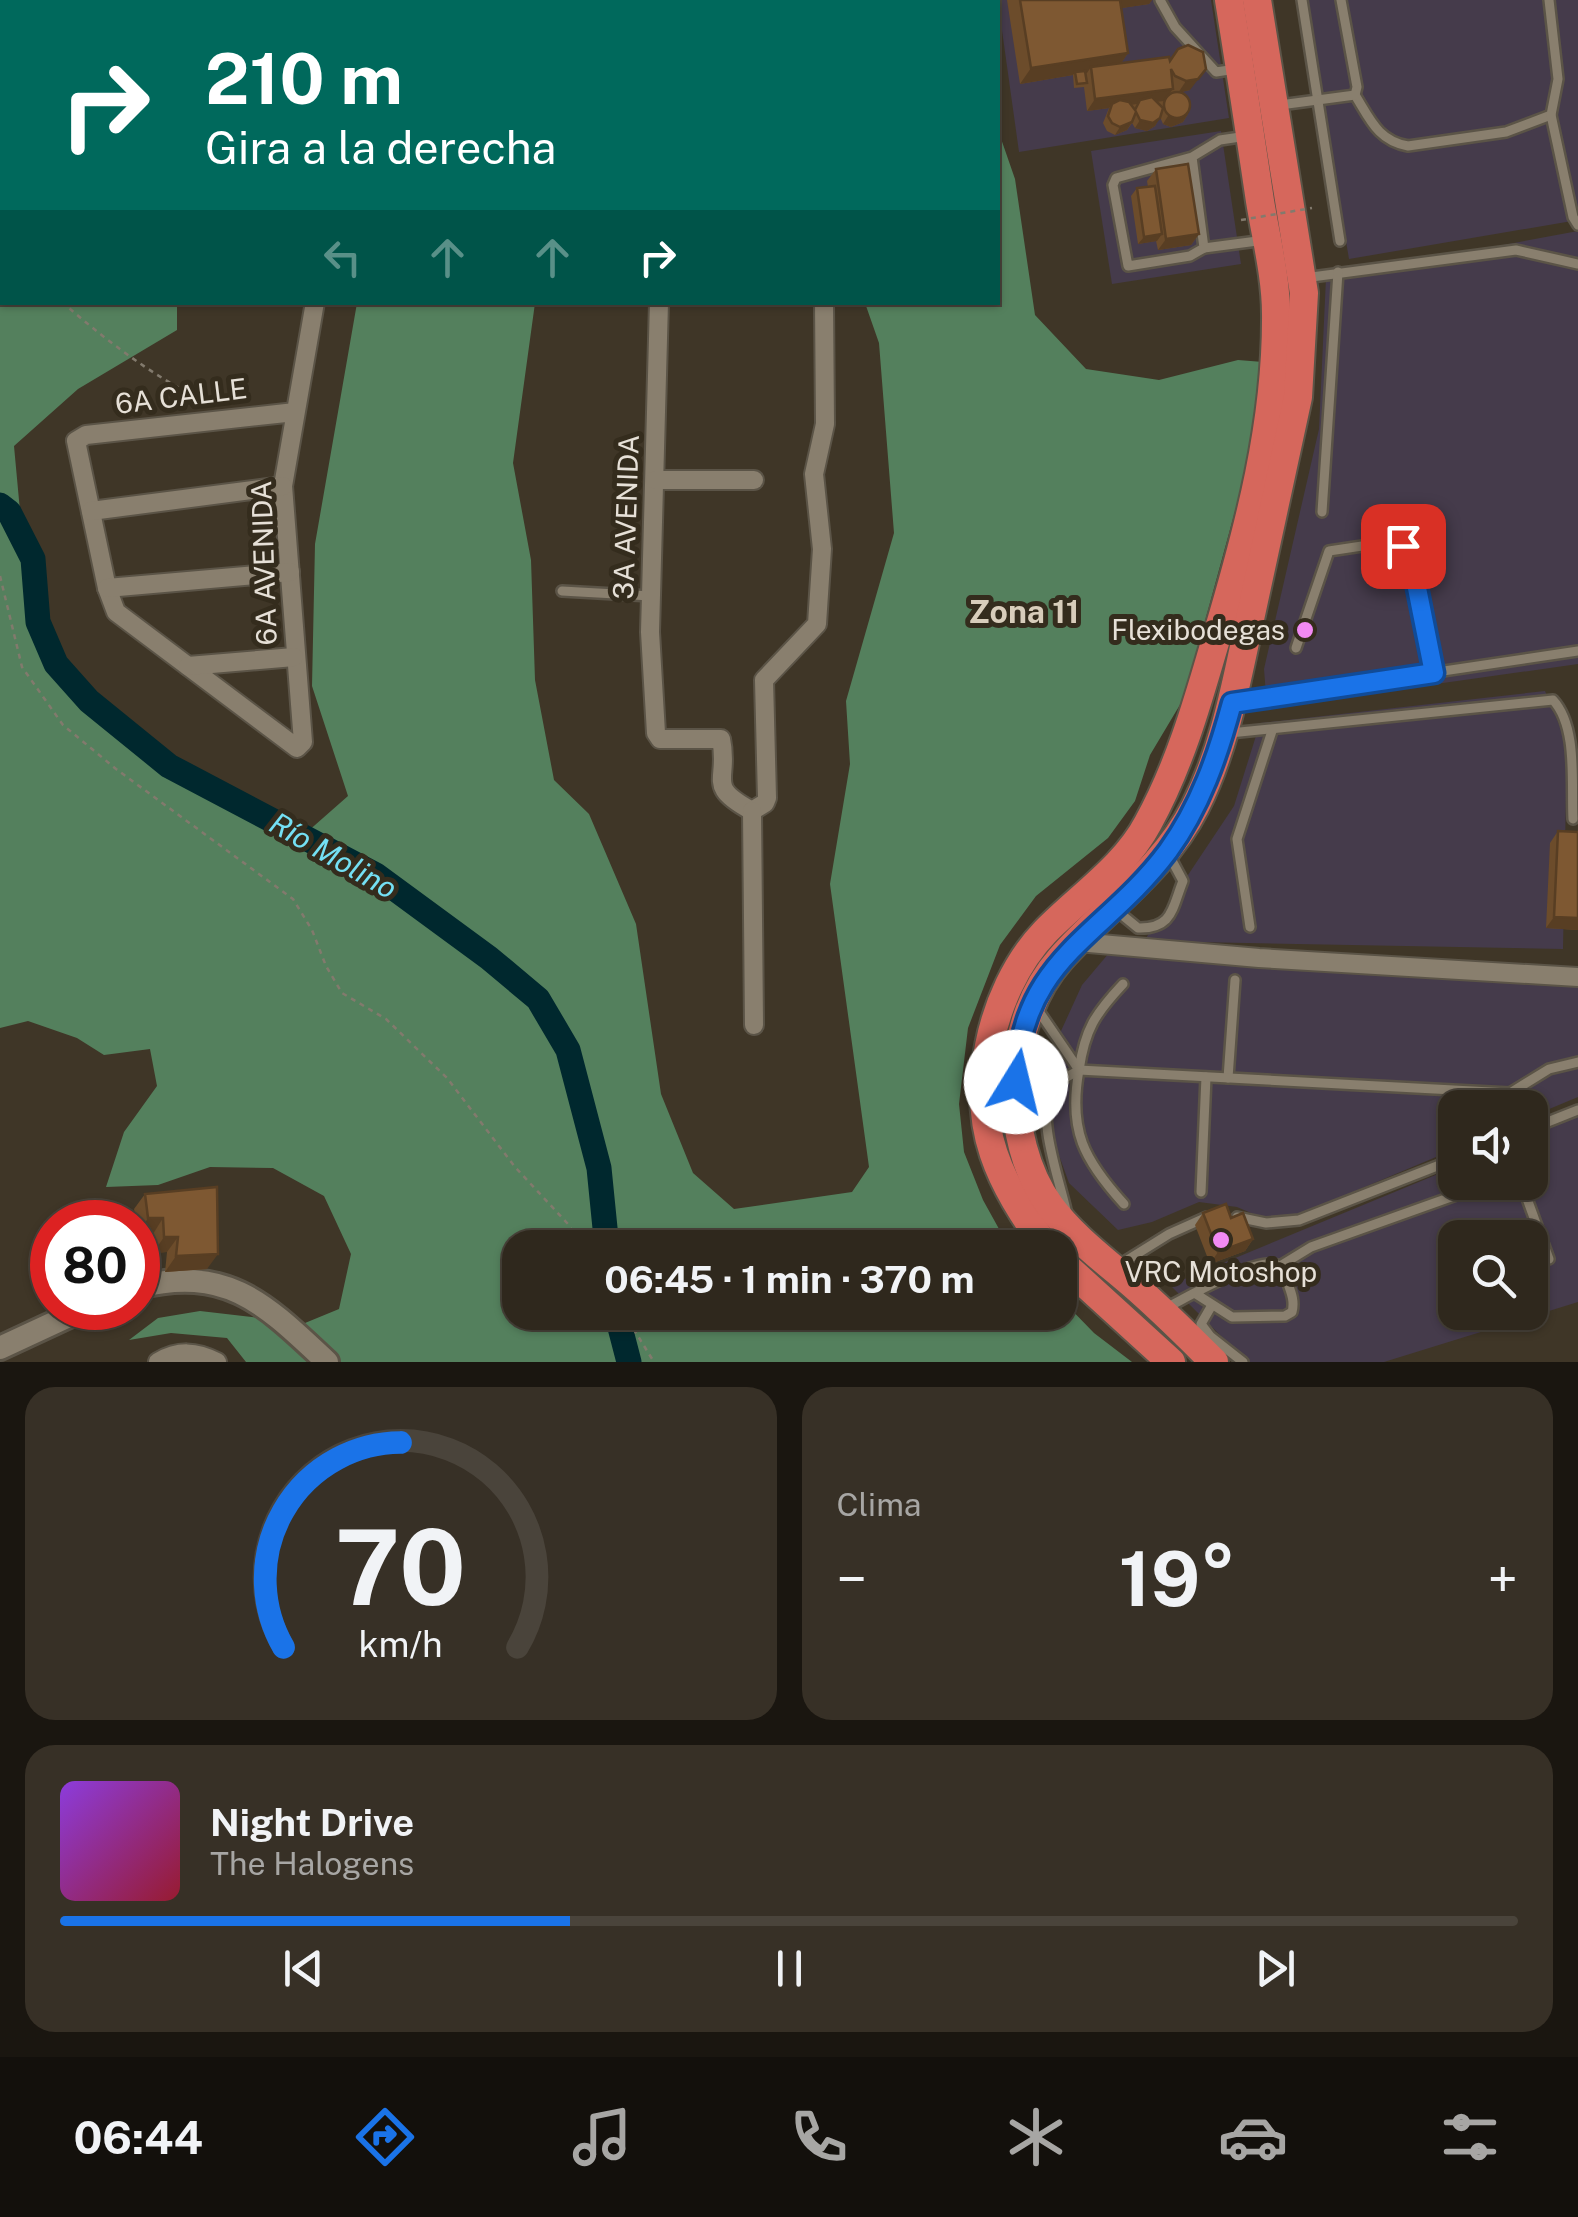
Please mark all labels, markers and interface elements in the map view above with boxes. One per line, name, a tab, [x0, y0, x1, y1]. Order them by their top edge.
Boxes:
text: 210 m	[205, 37, 403, 120]
icon: right	[40, 40, 170, 170]
text: Gira a la derecha	[205, 121, 556, 174]
icon: left	[315, 230, 370, 285]
icon: ahead	[420, 230, 475, 285]
icon: ahead	[525, 230, 580, 285]
icon: right	[630, 230, 685, 285]
street label: 6A CALLE	[113, 371, 249, 420]
street label: 3A AVENIDA	[606, 434, 645, 600]
street label: 6A AVENIDA	[244, 480, 283, 646]
pin	[1361, 504, 1446, 589]
icon: arrive	[1376, 519, 1431, 574]
district label: Zona 11	[968, 593, 1080, 630]
place label: Flexibodegas	[1111, 613, 1285, 646]
marker: Flexibodegas	[1294, 619, 1316, 641]
water label: Río Molino	[263, 804, 404, 906]
position arrow	[964, 1030, 1068, 1134]
map controls	[1438, 1090, 1548, 1330]
button: sound	[1438, 1090, 1548, 1200]
speed limit sign: 80	[30, 1200, 160, 1330]
button: search	[1438, 1220, 1548, 1330]
marker: VRC Motoshop	[1210, 1229, 1232, 1251]
place label: VRC Motoshop	[1125, 1255, 1317, 1288]
text: 06:45 · 1 min · 370 m	[604, 1257, 975, 1302]
text: Clima	[837, 1486, 922, 1523]
text: 70	[335, 1506, 466, 1628]
text: 19°	[1119, 1535, 1236, 1623]
text: −	[837, 1547, 867, 1611]
text: +	[1487, 1547, 1518, 1611]
text: km/h	[359, 1623, 443, 1665]
text: Night Drive	[210, 1800, 414, 1845]
text: The Halogens	[210, 1845, 414, 1882]
icon: previous	[276, 1941, 331, 1996]
icon: pause	[762, 1941, 817, 1996]
icon: next	[1248, 1941, 1303, 1996]
icon: directions	[350, 2102, 420, 2172]
icon: music	[567, 2102, 637, 2172]
icon: phone	[784, 2102, 854, 2172]
icon: climate	[1001, 2102, 1071, 2172]
icon: car	[1218, 2102, 1288, 2172]
icon: filters	[1435, 2102, 1505, 2172]
text: 06:44	[73, 2111, 203, 2164]

